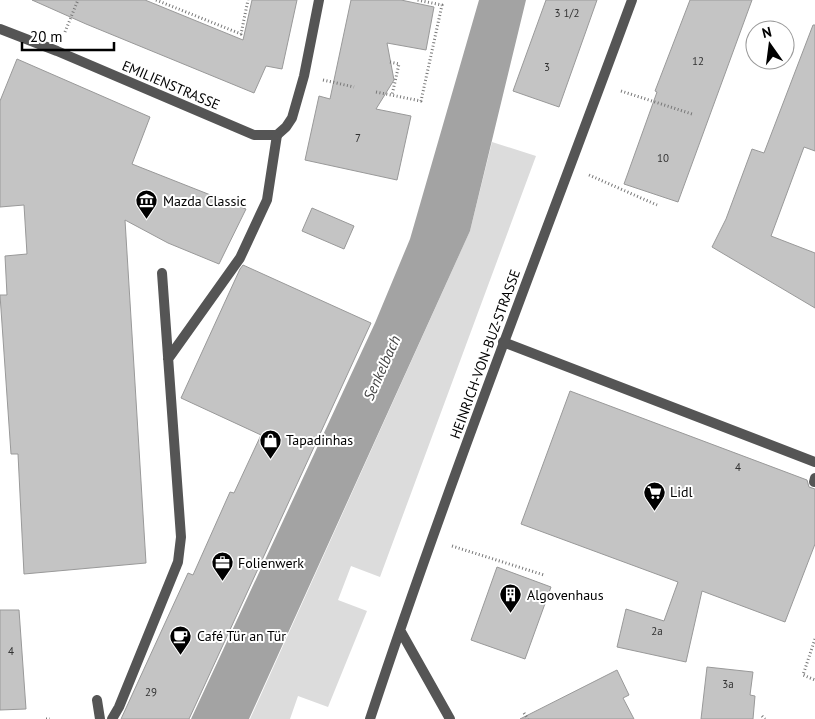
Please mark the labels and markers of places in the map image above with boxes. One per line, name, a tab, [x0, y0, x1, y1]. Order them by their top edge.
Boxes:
museum icon: Mazda Classic	[135, 189, 159, 220]
place label: Mazda Classic	[163, 192, 246, 210]
shop icon: Tapadinhas	[258, 428, 282, 459]
place label: Tapadinhas	[286, 431, 353, 449]
supermarket icon: Lidl	[642, 480, 666, 511]
place label: Lidl	[670, 483, 693, 501]
office icon: Folienwerk	[210, 551, 234, 582]
place label: Folienwerk	[238, 554, 304, 572]
building icon: Algovenhaus	[499, 583, 523, 614]
place label: Algovenhaus	[527, 586, 604, 604]
cafe icon: Café Tür an Tür	[169, 624, 193, 655]
place label: Café Tür an Tür	[197, 627, 286, 645]

